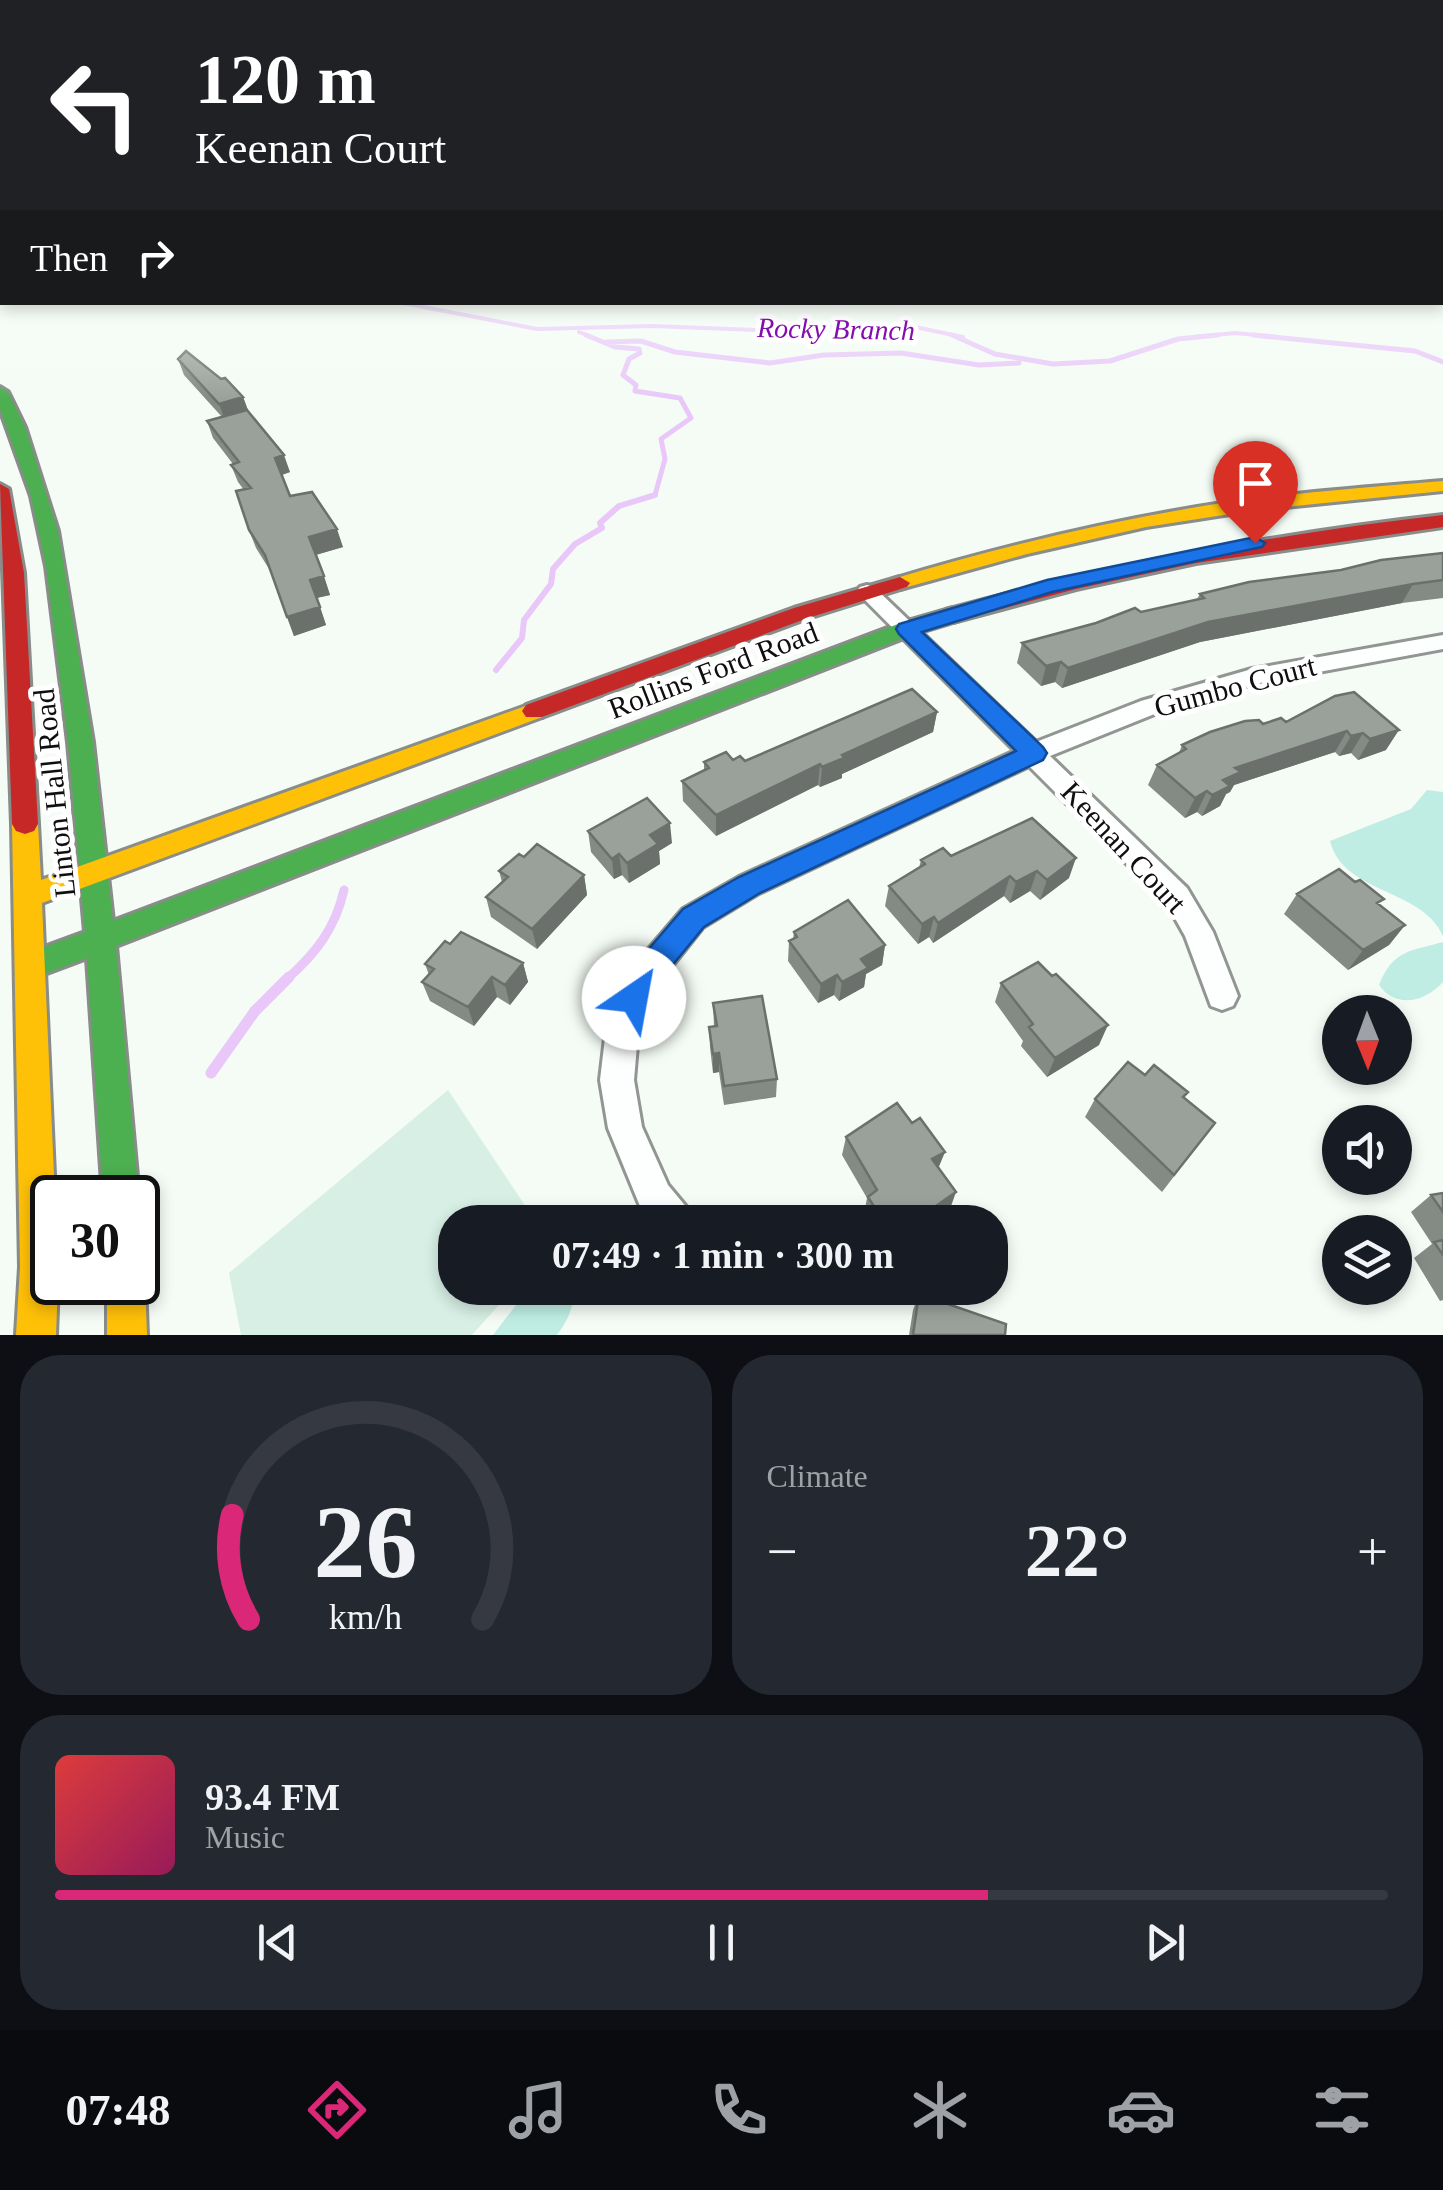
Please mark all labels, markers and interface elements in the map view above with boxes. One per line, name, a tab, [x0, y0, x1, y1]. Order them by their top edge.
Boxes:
icon: left	[30, 40, 160, 170]
text: 120 m	[195, 41, 376, 118]
text: Keenan Court	[195, 123, 446, 173]
icon: right	[128, 230, 183, 285]
text: Then	[30, 237, 108, 279]
water label: Rocky Branch	[756, 312, 915, 346]
pin	[1213, 441, 1298, 544]
icon: arrive	[1228, 456, 1283, 511]
street label: Rollins Ford Road	[604, 615, 822, 725]
street label: Gumbo Court	[1151, 648, 1320, 723]
street label: Linton Hall Road	[27, 687, 81, 899]
street label: Keenan Court	[1055, 775, 1194, 920]
position arrow	[582, 946, 686, 1050]
north arrow	[1322, 995, 1412, 1085]
map controls	[1322, 995, 1412, 1305]
button: sound	[1322, 1105, 1412, 1195]
speed limit sign: 30	[30, 1175, 160, 1305]
button: layers	[1322, 1215, 1412, 1305]
text: 07:49 · 1 min · 300 m	[552, 1234, 894, 1276]
text: Climate	[767, 1458, 868, 1494]
text: 26	[314, 1484, 418, 1599]
text: 22°	[1025, 1509, 1130, 1592]
text: −	[767, 1521, 798, 1582]
text: +	[1357, 1521, 1388, 1582]
text: km/h	[329, 1597, 403, 1637]
text: 93.4 FM	[205, 1776, 340, 1818]
text: Music	[205, 1819, 285, 1855]
icon: previous	[250, 1915, 305, 1970]
icon: pause	[694, 1915, 749, 1970]
icon: next	[1138, 1915, 1193, 1970]
icon: directions	[302, 2075, 372, 2145]
icon: music	[503, 2075, 573, 2145]
icon: phone	[704, 2075, 774, 2145]
icon: climate	[905, 2075, 975, 2145]
icon: car	[1106, 2075, 1176, 2145]
icon: filters	[1307, 2075, 1377, 2145]
text: 07:48	[66, 2085, 171, 2135]

